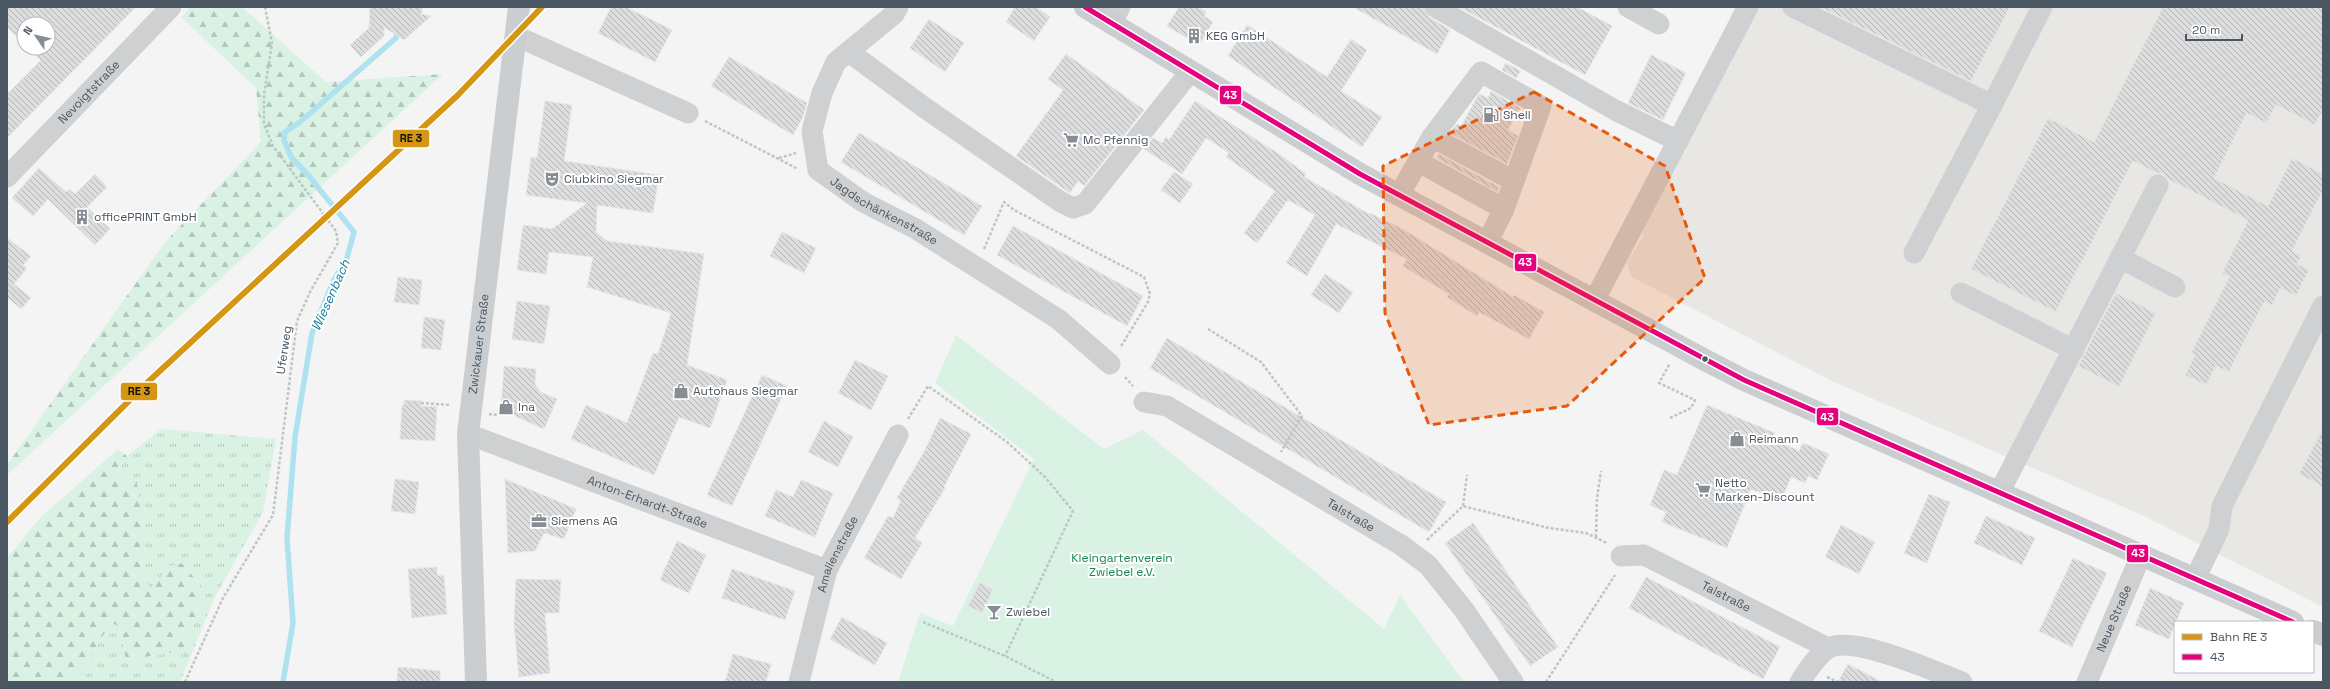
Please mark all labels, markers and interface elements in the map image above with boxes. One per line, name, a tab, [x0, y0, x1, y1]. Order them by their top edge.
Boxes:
north arrow	[16, 16, 56, 56]
scale bar	[2186, 16, 2242, 42]
text: 20 m	[2192, 22, 2220, 38]
text: N	[20, 23, 36, 37]
building icon: KEG GmbH	[1185, 27, 1203, 45]
place label: KEG GmbH	[1206, 28, 1265, 44]
street label: Nevoigtstraße	[55, 57, 123, 127]
line badge: 43	[1219, 85, 1242, 105]
text: 43	[1223, 88, 1237, 102]
fuel station icon: Shell	[1482, 106, 1500, 124]
place label: Shell	[1503, 107, 1531, 123]
line badge: RE 3	[392, 129, 430, 148]
text: RE 3	[400, 131, 423, 145]
supermarket icon: Mc Pfennig	[1062, 131, 1080, 149]
place label: Mc Pfennig	[1083, 132, 1148, 148]
theatre icon: Clubkino Siegmar	[543, 170, 561, 188]
place label: Clubkino Siegmar	[564, 171, 664, 187]
street label: Jagdschänkenstraße	[827, 173, 941, 249]
building icon: officePRINT GmbH	[73, 208, 91, 226]
place label: officePRINT GmbH	[94, 209, 197, 225]
line badge: 43	[1514, 253, 1537, 272]
text: 43	[1518, 255, 1532, 269]
water label: Wiesenbach	[307, 256, 354, 333]
street label: Zwickauer Straße	[465, 293, 493, 395]
street label: Uferweg	[273, 325, 295, 375]
unlabelled marker	[1700, 354, 1710, 364]
line badge: RE 3	[120, 382, 158, 401]
shop icon: Autohaus Siegmar	[672, 382, 690, 400]
place label: Autohaus Siegmar	[693, 383, 799, 399]
text: RE 3	[128, 384, 151, 398]
shop icon: Ina	[497, 398, 515, 416]
place label: Ina	[518, 399, 535, 415]
line badge: 43	[1816, 407, 1839, 426]
text: 43	[1820, 410, 1834, 424]
shop icon: Reimann	[1728, 430, 1746, 448]
place label: Reimann	[1749, 431, 1799, 447]
street label: Anton-Erhardt-Straße	[585, 472, 710, 532]
place label: Netto Marken-Discount	[1715, 475, 1815, 505]
supermarket icon: Netto Marken-Discount	[1694, 481, 1712, 499]
street label: Talstraße	[1324, 495, 1378, 536]
office icon: Siemens AG	[530, 512, 548, 530]
place label: Siemens AG	[551, 513, 618, 529]
street label: Amalienstraße	[814, 513, 862, 594]
line badge: 43	[2126, 544, 2149, 563]
text: 43	[2131, 546, 2145, 560]
park label: Kleingartenverein Zwiebel e.V.	[1071, 550, 1173, 580]
street label: Talstraße	[1699, 577, 1754, 616]
street label: Neue Straße	[2093, 583, 2135, 654]
bar icon: Zwiebel	[985, 603, 1003, 621]
place label: Zwiebel	[1006, 604, 1050, 620]
legend	[2174, 621, 2314, 673]
text: Bahn RE 3	[2210, 629, 2267, 645]
text: 43	[2210, 649, 2225, 665]

